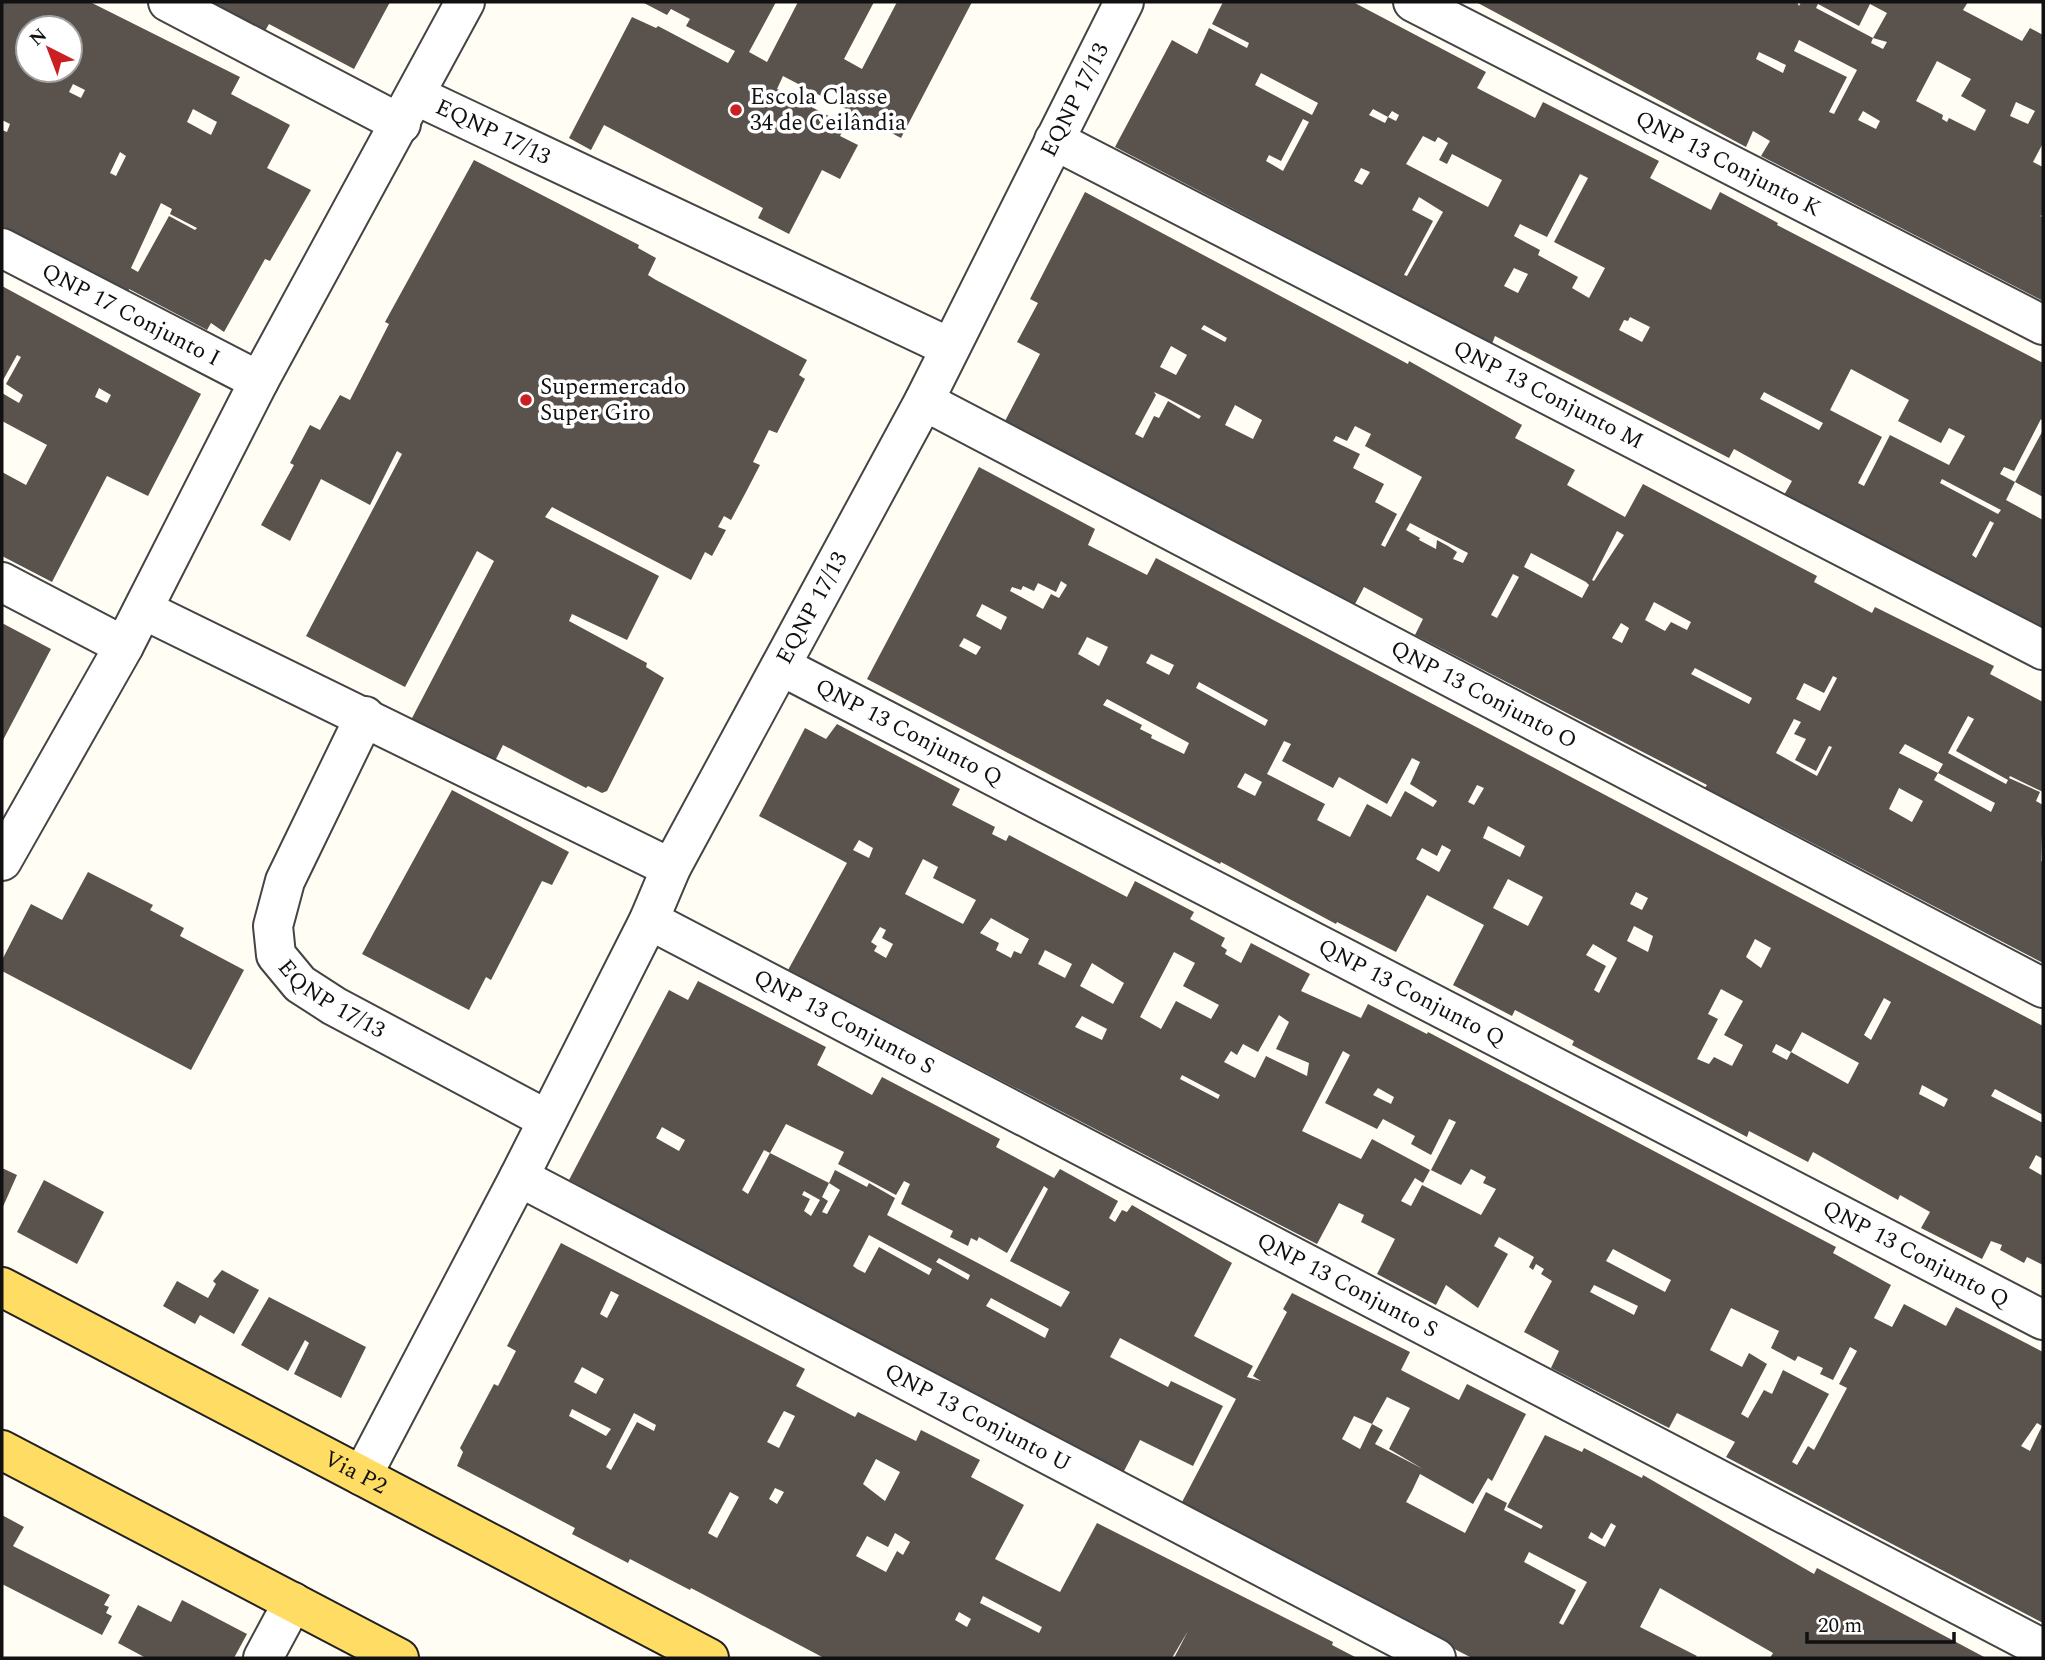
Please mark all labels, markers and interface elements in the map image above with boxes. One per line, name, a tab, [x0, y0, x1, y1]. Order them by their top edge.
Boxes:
north arrow	[14, 14, 84, 84]
text: N	[23, 22, 54, 53]
street label: EQNP 17/13	[1031, 37, 1118, 163]
place label: Escola Classe 34 de Ceilândia	[750, 80, 906, 141]
street label: EQNP 17/13	[429, 90, 556, 174]
street label: QNP 13 Conjunto K	[1629, 101, 1827, 226]
marker: Escola Classe 34 de Ceilândia	[728, 102, 744, 118]
street label: QNP 17 Conjunto I	[35, 254, 226, 375]
street label: QNP 13 Conjunto M	[1447, 331, 1650, 459]
place label: Supermercado Super Giro	[540, 370, 686, 431]
marker: Supermercado Super Giro	[518, 392, 534, 408]
street label: EQNP 17/13	[767, 545, 857, 671]
street label: QNP 13 Conjunto O	[1384, 631, 1583, 758]
street label: QNP 13 Conjunto Q	[809, 669, 1009, 796]
street label: QNP 13 Conjunto Q	[1312, 930, 1512, 1056]
street label: EQNP 17/13	[269, 952, 391, 1048]
street label: QNP 13 Conjunto S	[747, 960, 941, 1084]
street label: QNP 13 Conjunto Q	[1816, 1191, 2016, 1317]
street label: QNP 13 Conjunto S	[1250, 1223, 1444, 1347]
street label: QNP 13 Conjunto U	[878, 1354, 1077, 1481]
street label: Via P2	[317, 1441, 393, 1504]
scale bar	[1807, 1600, 1954, 1644]
text: 20 m	[1818, 1610, 1862, 1642]

